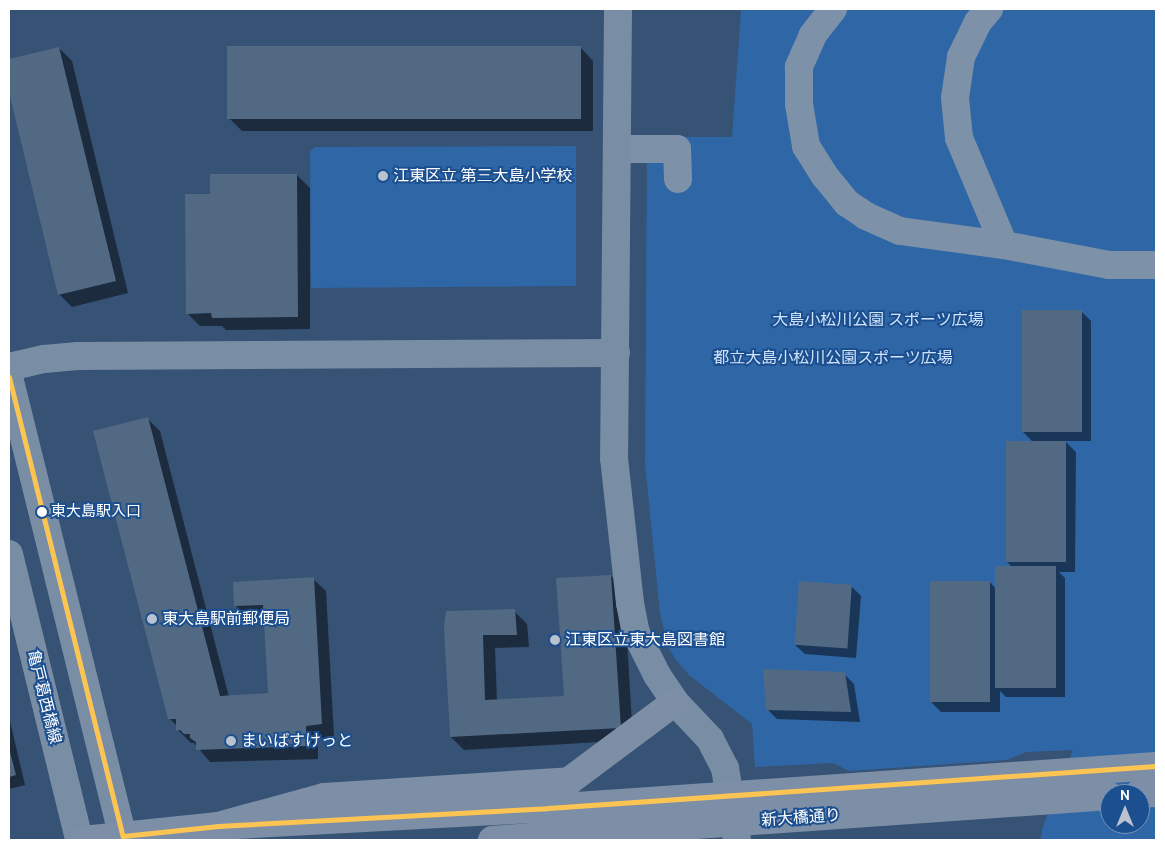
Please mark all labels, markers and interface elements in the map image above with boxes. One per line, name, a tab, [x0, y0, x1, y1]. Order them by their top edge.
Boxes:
place label: 江東区立 第三大島小学校	[393, 166, 573, 186]
marker: 江東区立 第三大島小学校	[377, 170, 389, 182]
park label: 大島小松川公園 スポーツ広場	[772, 310, 984, 330]
park label: 都立大島小松川公園スポーツ広場	[713, 348, 953, 368]
place label: 東大島駅入口	[51, 503, 141, 521]
marker: 東大島駅入口	[37, 507, 47, 517]
place label: 東大島駅前郵便局	[162, 609, 290, 629]
marker: 東大島駅前郵便局	[146, 613, 158, 625]
place label: 江東区立東大島図書館	[565, 630, 725, 650]
marker: 江東区立東大島図書館	[549, 634, 561, 646]
street label: 亀戸葛西橋線	[23, 648, 65, 746]
place label: まいばすけっと	[241, 731, 353, 751]
marker: まいばすけっと	[225, 735, 237, 747]
north arrow	[1100, 784, 1150, 834]
text: N	[1120, 786, 1130, 804]
street label: 新大橋通り	[760, 806, 842, 830]

